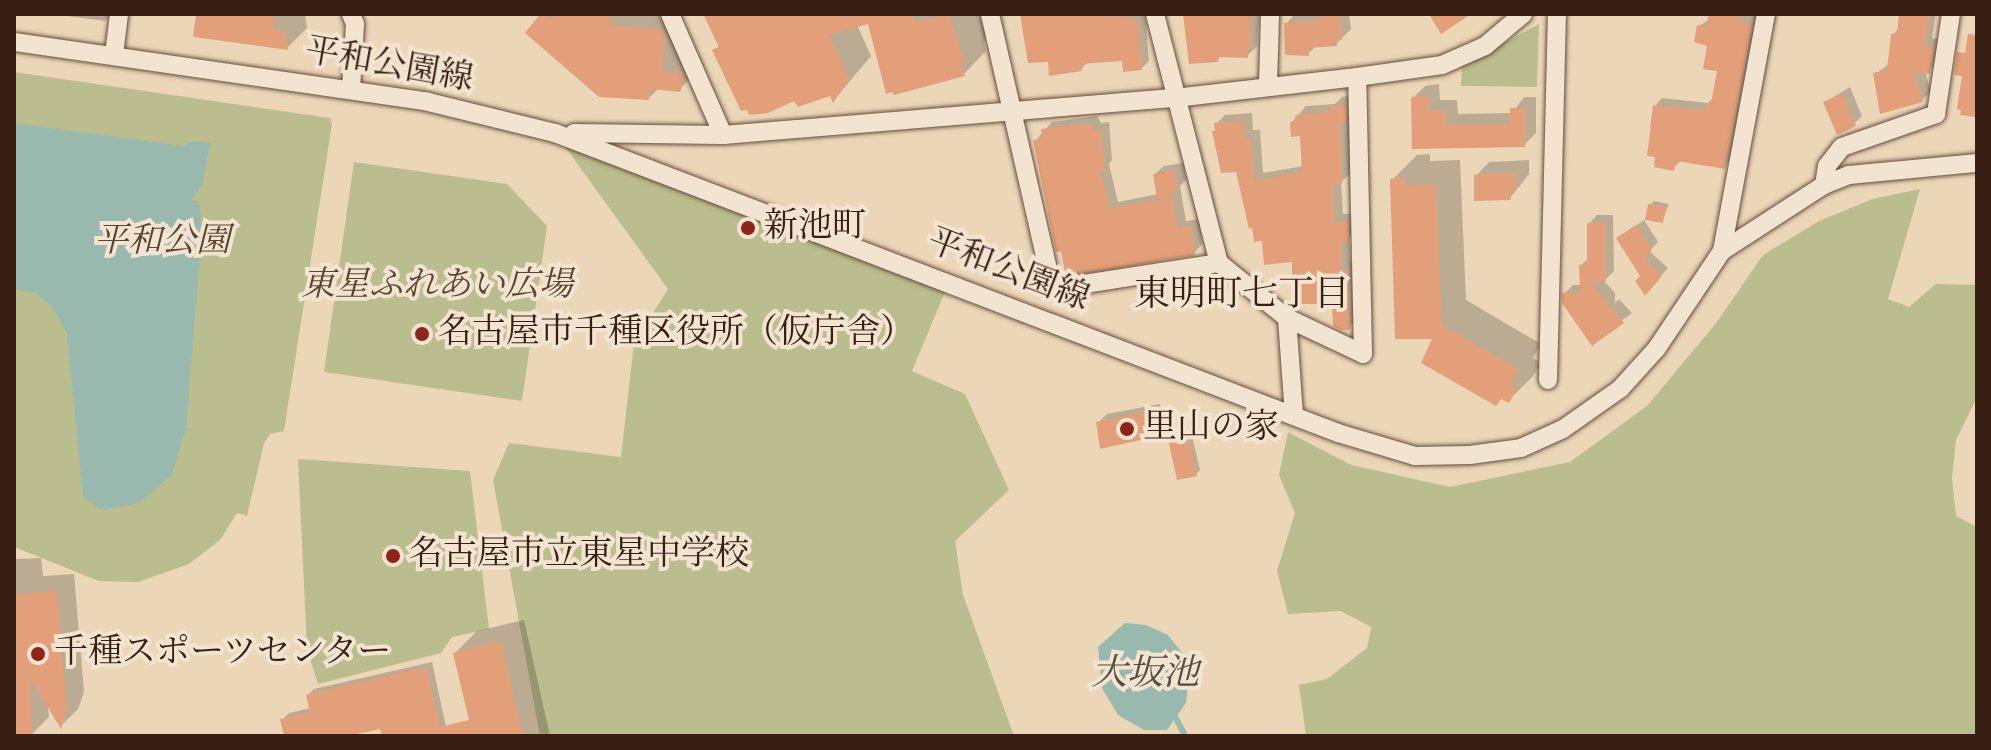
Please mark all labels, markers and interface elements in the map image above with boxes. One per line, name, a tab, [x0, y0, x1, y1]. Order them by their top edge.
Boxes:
street label: 平和公園線	[302, 31, 476, 101]
place label: 新池町	[764, 208, 866, 248]
marker: 新池町	[739, 219, 757, 237]
street label: 平和公園線	[921, 221, 1095, 321]
park label: 平和公園	[94, 223, 230, 263]
park label: 東星ふれあい広場	[301, 267, 573, 307]
district label: 東明町七丁目	[1134, 275, 1350, 319]
place label: 名古屋市千種区役所（仮庁舎）	[438, 314, 914, 354]
marker: 名古屋市千種区役所（仮庁舎）	[413, 325, 431, 343]
place label: 里山の家	[1143, 409, 1279, 449]
marker: 里山の家	[1118, 420, 1136, 438]
place label: 名古屋市立東星中学校	[409, 536, 749, 576]
marker: 名古屋市立東星中学校	[384, 547, 402, 565]
place label: 千種スポーツセンター	[54, 634, 394, 674]
marker: 千種スポーツセンター	[29, 645, 47, 663]
water label: 大坂池	[1091, 654, 1199, 698]

